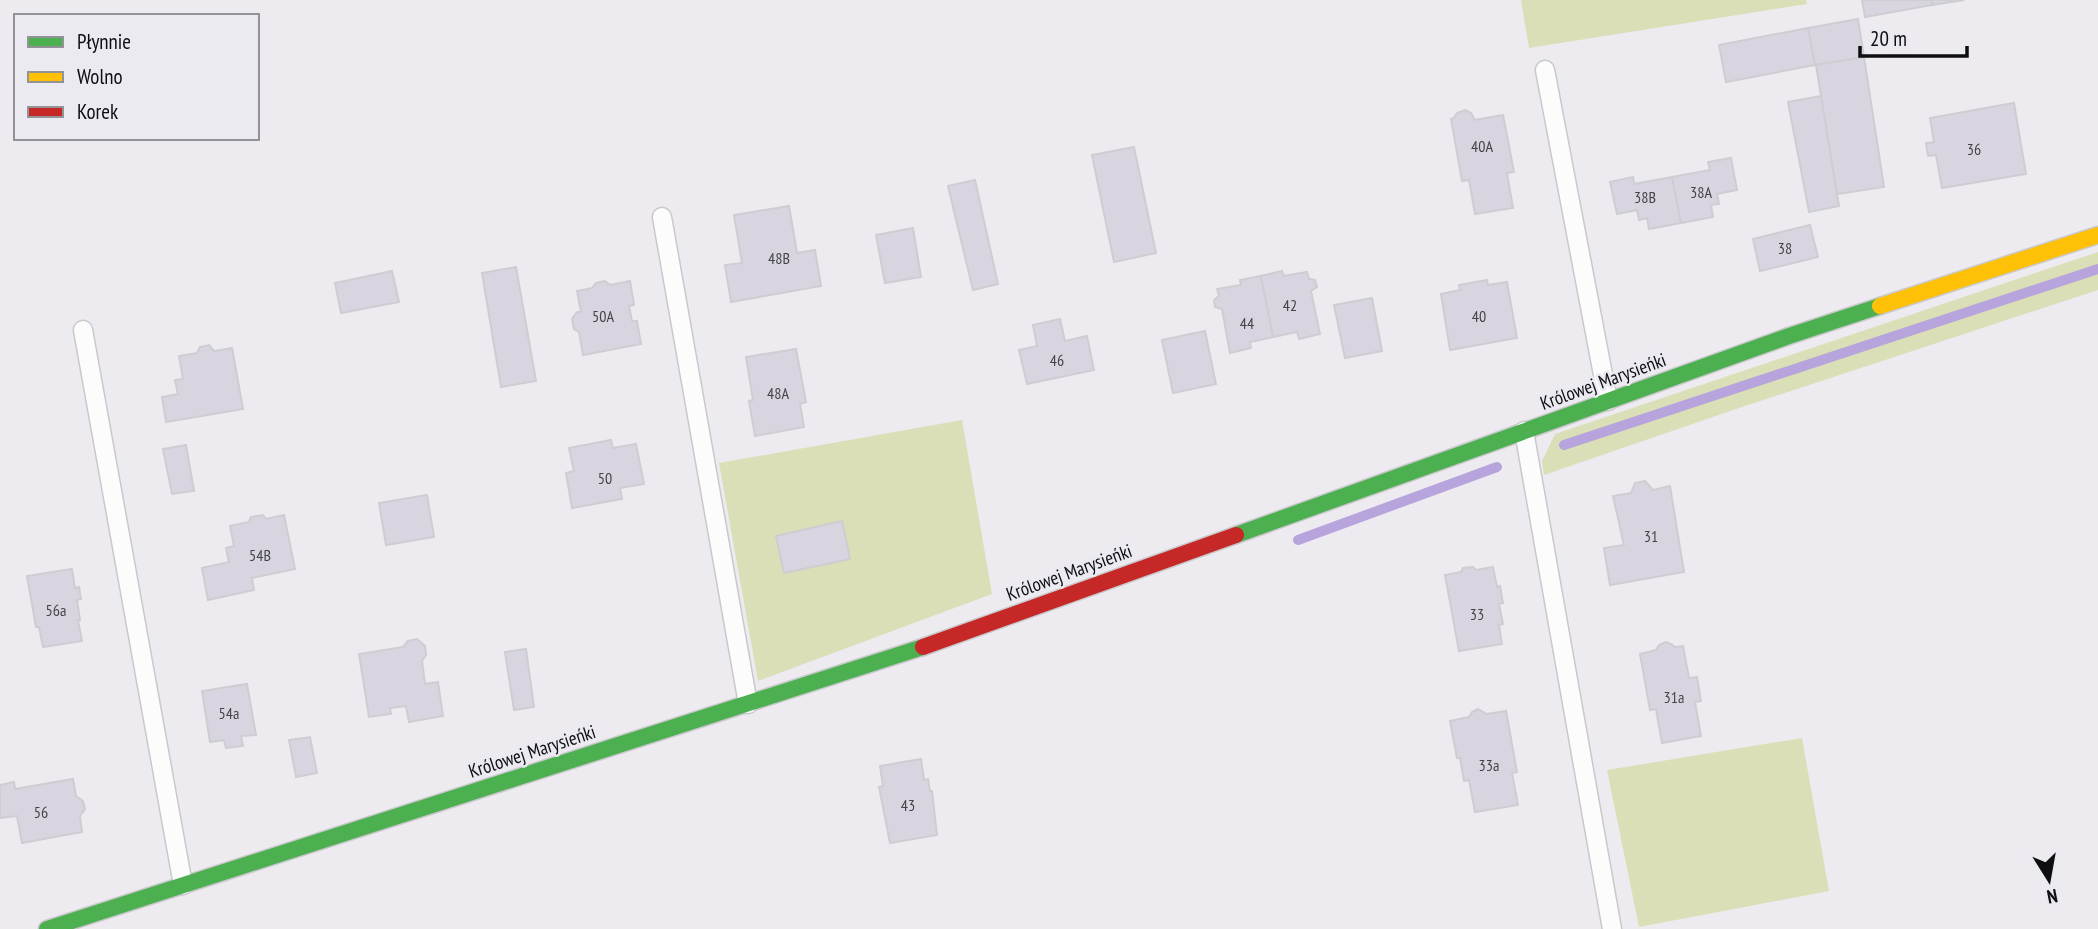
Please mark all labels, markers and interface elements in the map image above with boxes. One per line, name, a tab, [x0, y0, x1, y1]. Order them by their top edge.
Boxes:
legend	[14, 14, 259, 140]
scale bar	[1860, 14, 1967, 58]
text: 20 m	[1870, 25, 1907, 52]
text: Płynnie	[77, 28, 131, 55]
text: Wolno	[77, 63, 123, 90]
text: Korek	[77, 98, 118, 125]
house number: 40A	[1471, 136, 1493, 156]
house number: 36	[1967, 139, 1981, 159]
house number: 38A	[1690, 182, 1712, 202]
house number: 38B	[1634, 187, 1656, 207]
house number: 38	[1778, 238, 1792, 258]
house number: 48B	[768, 248, 790, 268]
house number: 42	[1283, 295, 1297, 315]
house number: 50A	[592, 306, 614, 326]
house number: 40	[1472, 306, 1486, 326]
house number: 44	[1240, 313, 1254, 333]
street label: Królowej Marysieńki	[1537, 347, 1669, 415]
house number: 46	[1050, 350, 1064, 370]
house number: 48A	[767, 383, 789, 403]
house number: 50	[598, 468, 612, 488]
house number: 31	[1644, 526, 1658, 546]
street label: Królowej Marysieńki	[1003, 538, 1135, 606]
house number: 54B	[249, 545, 271, 565]
house number: 56a	[46, 600, 66, 620]
house number: 33	[1470, 604, 1484, 624]
house number: 31a	[1664, 687, 1684, 707]
house number: 54a	[219, 703, 239, 723]
street label: Królowej Marysieńki	[465, 719, 599, 783]
house number: 33a	[1479, 755, 1499, 775]
house number: 43	[901, 795, 915, 815]
house number: 56	[34, 802, 48, 822]
north arrow	[2014, 845, 2084, 915]
text: N	[2045, 884, 2060, 909]

